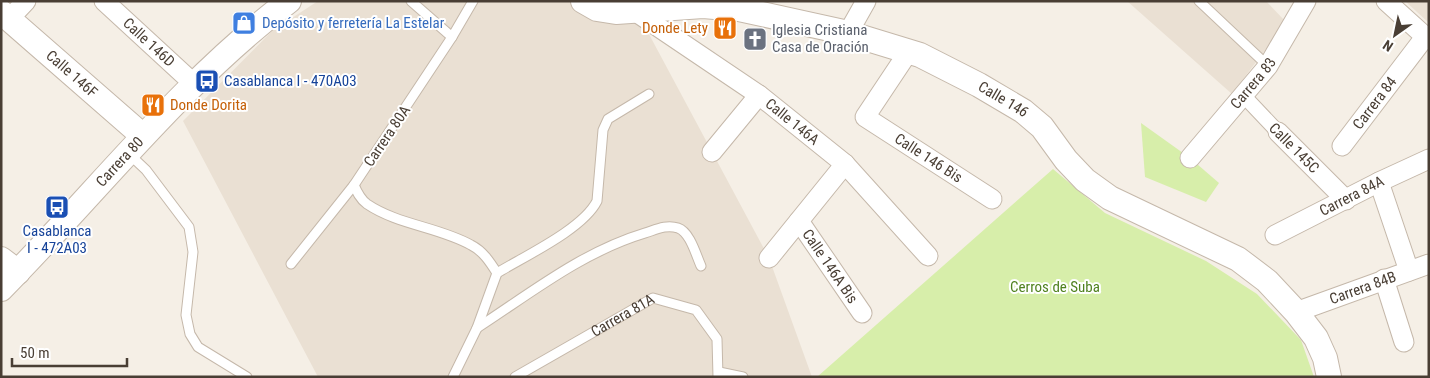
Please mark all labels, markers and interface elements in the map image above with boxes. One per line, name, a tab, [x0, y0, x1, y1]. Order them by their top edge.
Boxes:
shop icon: Depósito y ferretería La Estelar	[231, 10, 257, 36]
north arrow	[1370, 10, 1420, 60]
street label: Calle 146D	[119, 14, 178, 71]
place label: Depósito y ferretería La Estelar	[262, 14, 445, 32]
restaurant icon: Donde Lety	[712, 15, 738, 41]
place label: Donde Lety	[642, 19, 708, 37]
place label: Iglesia Cristiana Casa de Oración	[772, 21, 869, 56]
church icon: Iglesia Cristiana Casa de Oración	[742, 26, 768, 52]
text: N	[1380, 37, 1396, 55]
street label: Calle 146F	[42, 46, 101, 101]
street label: Carrera 83	[1227, 54, 1280, 113]
bus stop icon: Casablanca I - 470A03	[194, 68, 220, 94]
place label: Casablanca I - 470A03	[224, 72, 357, 90]
street label: Carrera 84	[1349, 73, 1400, 133]
street label: Calle 146	[975, 78, 1032, 121]
restaurant icon: Donde Dorita	[140, 92, 166, 118]
street label: Calle 146A	[762, 95, 823, 149]
place label: Donde Dorita	[170, 96, 247, 114]
street label: Carrera 80A	[360, 102, 414, 170]
street label: Calle 145C	[1265, 119, 1323, 177]
street label: Calle 146 Bis	[891, 130, 966, 187]
street label: Carrera 80	[92, 133, 147, 190]
street label: Carrera 84A	[1316, 172, 1387, 220]
bus stop icon: Casablanca I - 472A03	[44, 194, 70, 220]
place label: Casablanca I - 472A03	[22, 222, 92, 257]
street label: Calle 146A Bis	[798, 226, 862, 307]
street label: Carrera 84B	[1327, 268, 1399, 308]
park label: Cerros de Suba	[1010, 278, 1100, 296]
street label: Carrera 81A	[588, 290, 658, 341]
scale bar	[12, 336, 128, 368]
text: 50 m	[20, 344, 50, 362]

